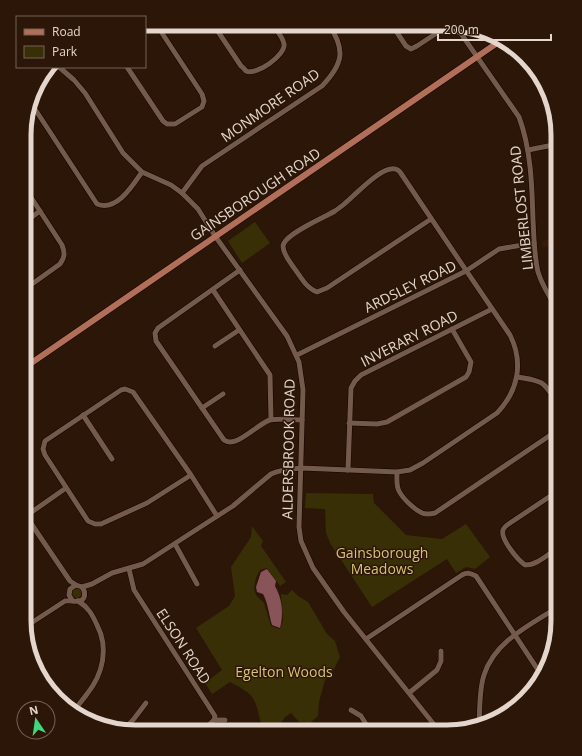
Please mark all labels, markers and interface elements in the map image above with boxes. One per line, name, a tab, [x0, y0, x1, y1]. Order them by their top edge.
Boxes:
legend	[16, 16, 146, 68]
scale bar	[438, 16, 551, 42]
text: 200 m	[444, 21, 479, 38]
text: Road	[52, 23, 81, 40]
text: Park	[52, 43, 78, 60]
street label: MONMORE ROAD	[217, 64, 323, 146]
street label: GAINSBOROUGH ROAD	[186, 143, 324, 245]
street label: LIMBERLOST ROAD	[505, 145, 537, 271]
street label: ARDSLEY ROAD	[361, 255, 459, 317]
street label: INVERARY ROAD	[357, 305, 461, 371]
street label: ALDERSBROOK ROAD	[277, 379, 299, 519]
park label: Gainsborough Meadows	[336, 543, 428, 578]
street label: ELSON ROAD	[153, 605, 215, 687]
park label: Egelton Woods	[235, 662, 333, 681]
north arrow	[16, 700, 56, 740]
text: N	[28, 701, 40, 718]

